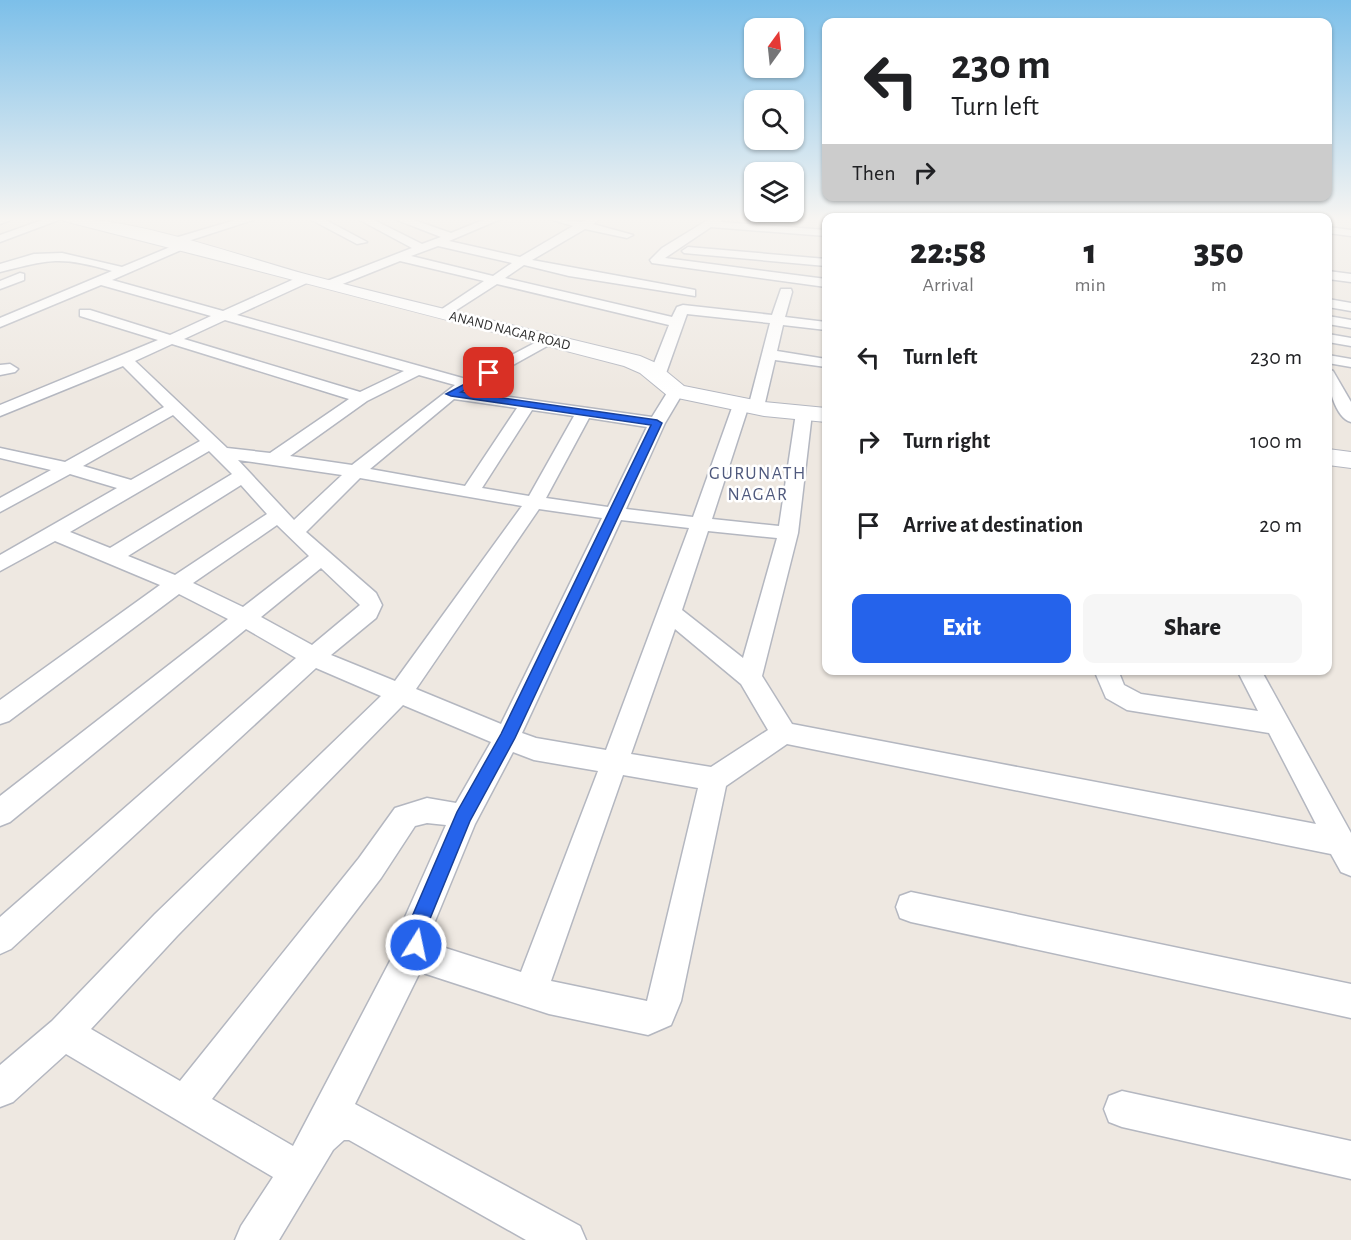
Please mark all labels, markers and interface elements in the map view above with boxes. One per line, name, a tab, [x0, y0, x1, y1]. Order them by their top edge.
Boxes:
north arrow	[744, 18, 804, 78]
map controls	[744, 18, 804, 222]
icon: left	[852, 42, 930, 120]
text: 230 m	[951, 44, 1051, 86]
button: search	[744, 90, 804, 150]
text: Turn left	[951, 93, 1039, 120]
icon: right	[908, 156, 941, 189]
button: layers	[744, 162, 804, 222]
text: Then	[852, 162, 896, 184]
text: 22:58	[910, 234, 987, 270]
text: 1	[1084, 234, 1097, 270]
text: 350	[1194, 234, 1244, 270]
text: Arrival	[923, 275, 974, 295]
text: min	[1075, 275, 1106, 295]
text: m	[1211, 275, 1227, 295]
street label: ANAND NAGAR ROAD	[448, 309, 572, 353]
icon: left	[852, 341, 885, 374]
text: Turn left	[903, 346, 977, 368]
text: 230 m	[1250, 346, 1302, 368]
pin	[463, 347, 514, 398]
icon: arrive	[472, 356, 505, 389]
icon: right	[852, 425, 885, 458]
text: Turn right	[903, 430, 990, 452]
text: 100 m	[1250, 430, 1302, 452]
district label: GURUNATH NAGAR	[709, 465, 807, 504]
icon: arrive	[852, 509, 885, 542]
text: Arrive at destination	[903, 514, 1083, 536]
text: 20 m	[1259, 514, 1302, 536]
button: Exit	[852, 594, 1071, 663]
button: Share	[1083, 594, 1302, 663]
position arrow	[384, 913, 448, 977]

